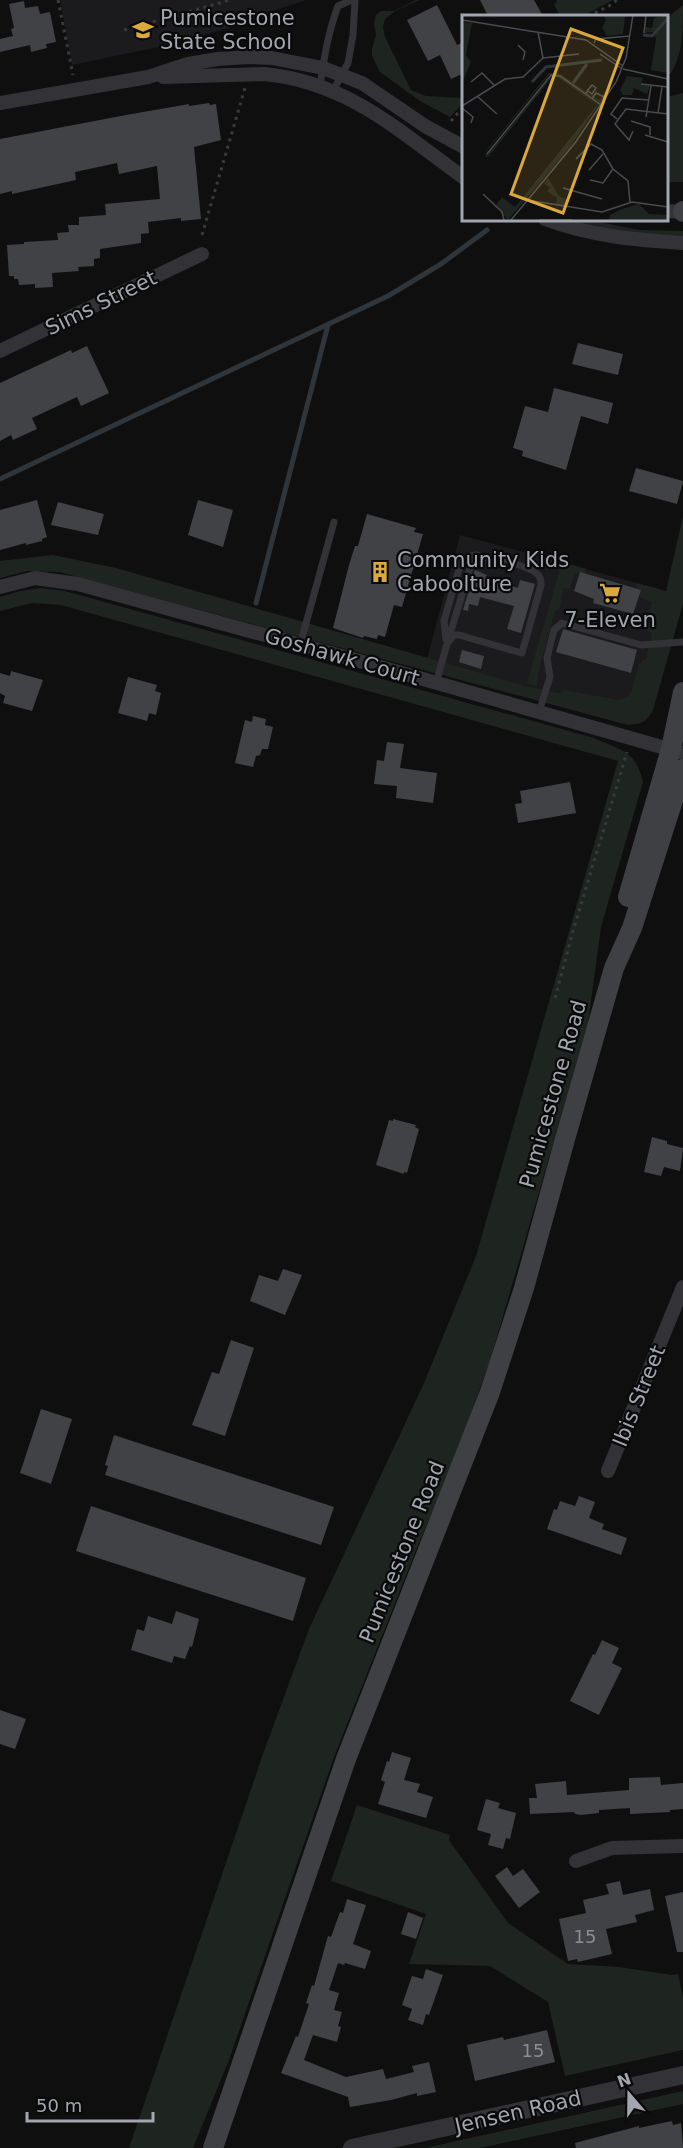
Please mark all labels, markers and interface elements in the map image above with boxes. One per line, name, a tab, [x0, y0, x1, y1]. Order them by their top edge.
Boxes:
place label: Pumicestone State School	[160, 6, 295, 54]
inset map	[462, 15, 668, 220]
school or university icon: Pumicestone State School	[131, 18, 155, 42]
street label: Sims Street	[41, 266, 161, 340]
place label: Community Kids Caboolture	[397, 548, 569, 596]
building icon: Community Kids Caboolture	[368, 560, 392, 584]
supermarket icon: 7-Eleven	[598, 581, 622, 605]
place label: 7-Eleven	[564, 608, 656, 632]
street label: Goshawk Court	[262, 623, 422, 691]
street label: Pumicestone Road	[515, 997, 591, 1191]
street label: Ibis Street	[608, 1342, 670, 1450]
street label: Pumicestone Road	[355, 1458, 449, 1646]
house number: 15	[574, 1926, 596, 1947]
house number: 15	[522, 2040, 544, 2061]
north arrow	[599, 2064, 659, 2124]
text: N	[614, 2069, 634, 2092]
scale bar	[27, 2085, 153, 2123]
street label: Jensen Road	[451, 2086, 584, 2139]
text: 50 m	[36, 2095, 82, 2116]

